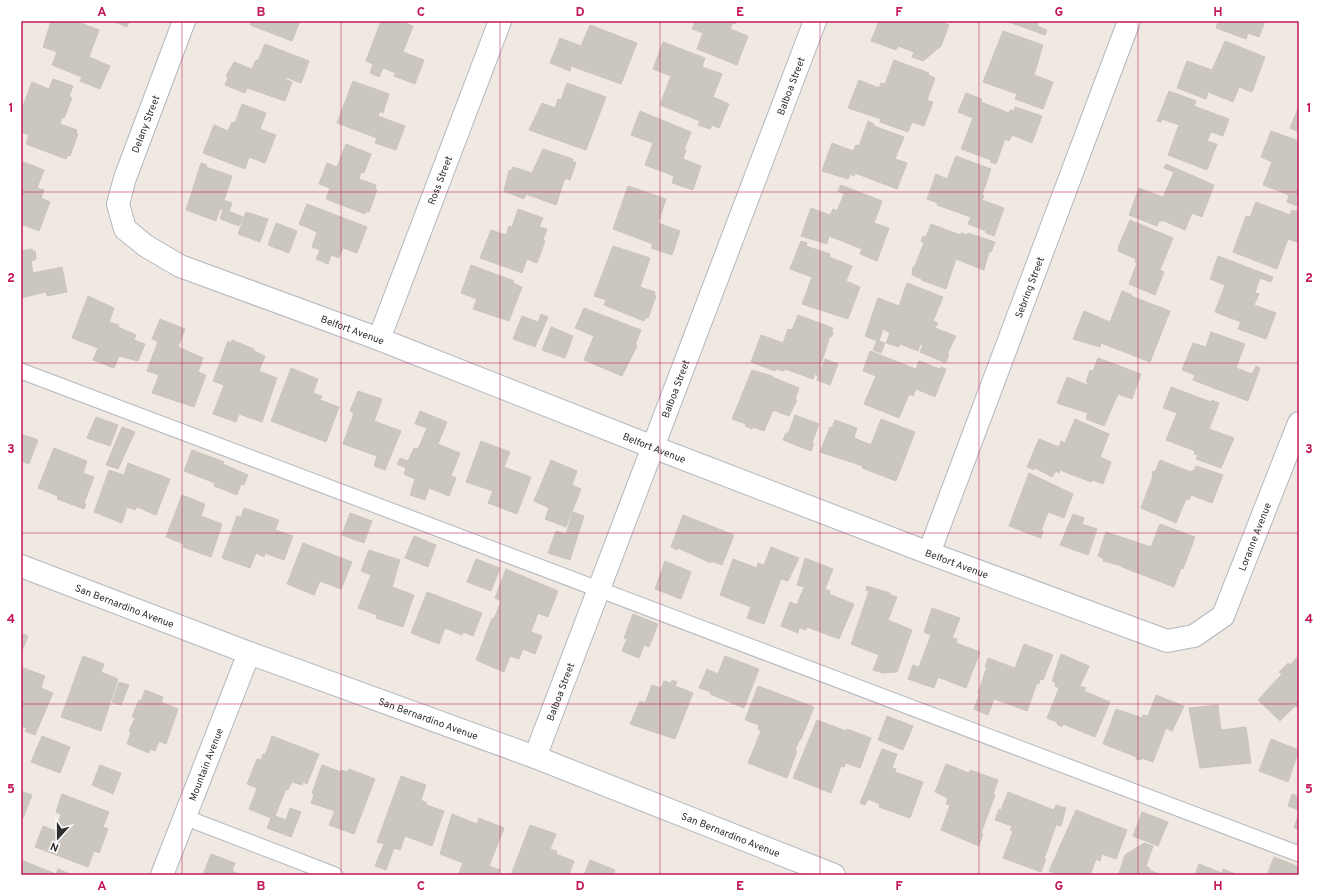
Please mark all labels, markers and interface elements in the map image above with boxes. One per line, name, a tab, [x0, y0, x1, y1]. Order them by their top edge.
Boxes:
text: A	[97, 5, 107, 21]
text: B	[257, 5, 266, 21]
text: C	[417, 5, 425, 21]
text: D	[575, 5, 585, 21]
text: E	[736, 5, 744, 21]
text: F	[895, 5, 903, 21]
text: G	[1055, 5, 1064, 21]
text: H	[1213, 5, 1223, 21]
street label: Balboa Street	[775, 55, 809, 117]
street label: Delany Street	[129, 94, 163, 155]
text: 1	[8, 101, 14, 117]
text: 1	[1306, 101, 1312, 117]
street label: Ross Street	[426, 154, 456, 207]
street label: Sebring Street	[1013, 255, 1048, 320]
text: 2	[7, 271, 15, 287]
text: 2	[1305, 271, 1313, 287]
street label: Belfort Avenue	[319, 313, 386, 348]
street label: Balboa Street	[660, 358, 694, 420]
street label: Belfort Avenue	[620, 431, 687, 467]
text: 3	[7, 442, 15, 458]
text: 3	[1305, 442, 1313, 458]
street label: Loranne Avenue	[1236, 501, 1275, 573]
street label: Belfort Avenue	[923, 547, 990, 582]
street label: San Bernardino Avenue	[73, 582, 176, 632]
text: 4	[7, 612, 15, 628]
text: 4	[1305, 612, 1313, 628]
street label: Balboa Street	[544, 661, 578, 723]
street label: San Bernardino Avenue	[376, 696, 480, 744]
street label: Mountain Avenue	[187, 726, 227, 803]
text: 5	[7, 782, 15, 798]
text: 5	[1305, 782, 1313, 798]
street label: San Bernardino Avenue	[679, 810, 782, 861]
north arrow	[38, 818, 78, 858]
text: N	[49, 838, 61, 854]
text: A	[97, 879, 107, 895]
text: B	[257, 879, 266, 895]
text: C	[417, 879, 425, 895]
text: D	[575, 879, 585, 895]
text: E	[736, 879, 744, 895]
text: F	[895, 879, 903, 895]
text: G	[1055, 879, 1064, 895]
text: H	[1213, 879, 1223, 895]

